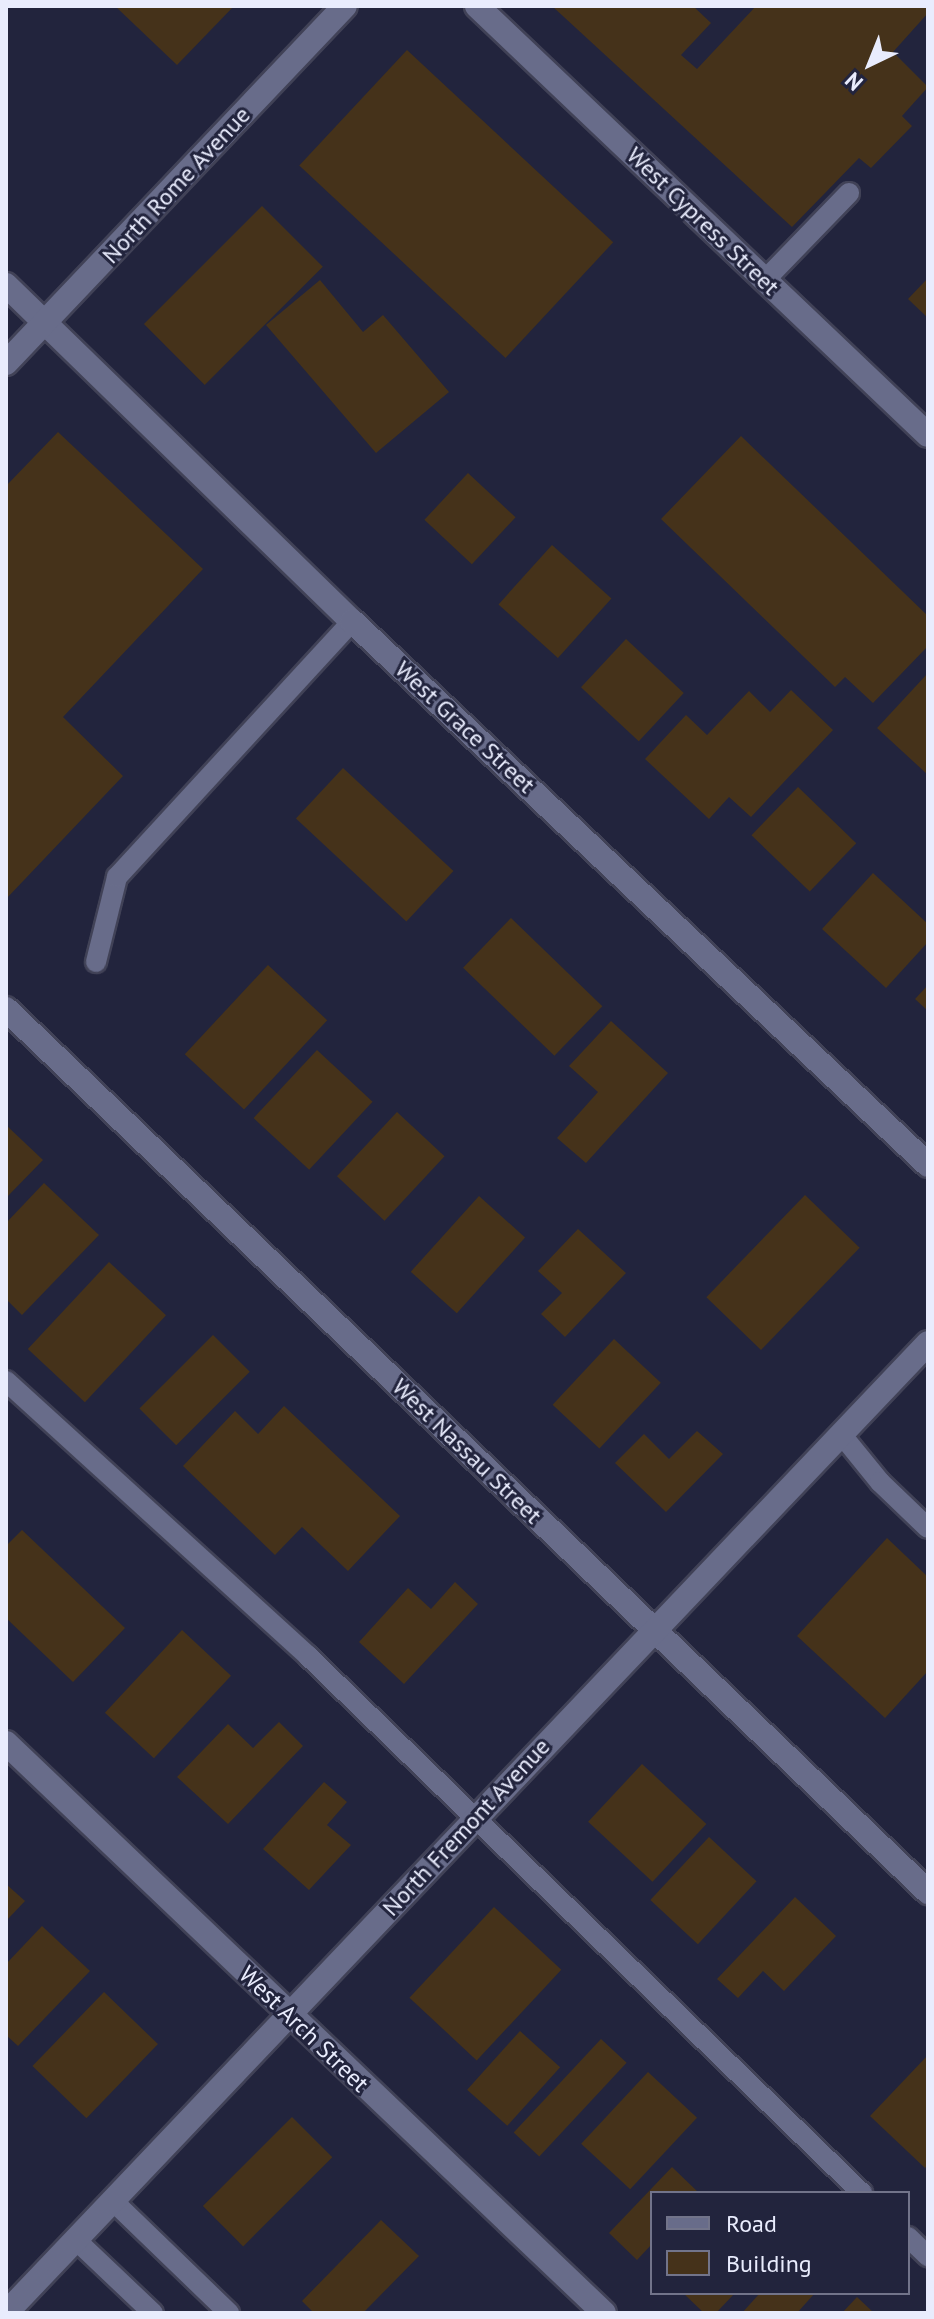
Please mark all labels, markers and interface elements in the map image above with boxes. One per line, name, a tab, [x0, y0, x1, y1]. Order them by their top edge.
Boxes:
north arrow	[830, 24, 910, 104]
text: N	[839, 66, 868, 97]
street label: North Rome Avenue	[96, 100, 256, 270]
street label: West Cypress Street	[621, 141, 785, 301]
street label: West Grace Street	[389, 655, 541, 799]
street label: West Nassau Street	[386, 1372, 548, 1530]
street label: North Fremont Avenue	[376, 1732, 556, 1922]
street label: West Arch Street	[233, 1960, 375, 2098]
legend	[650, 2191, 910, 2295]
text: Road	[726, 2208, 777, 2239]
text: Building	[726, 2248, 812, 2279]

